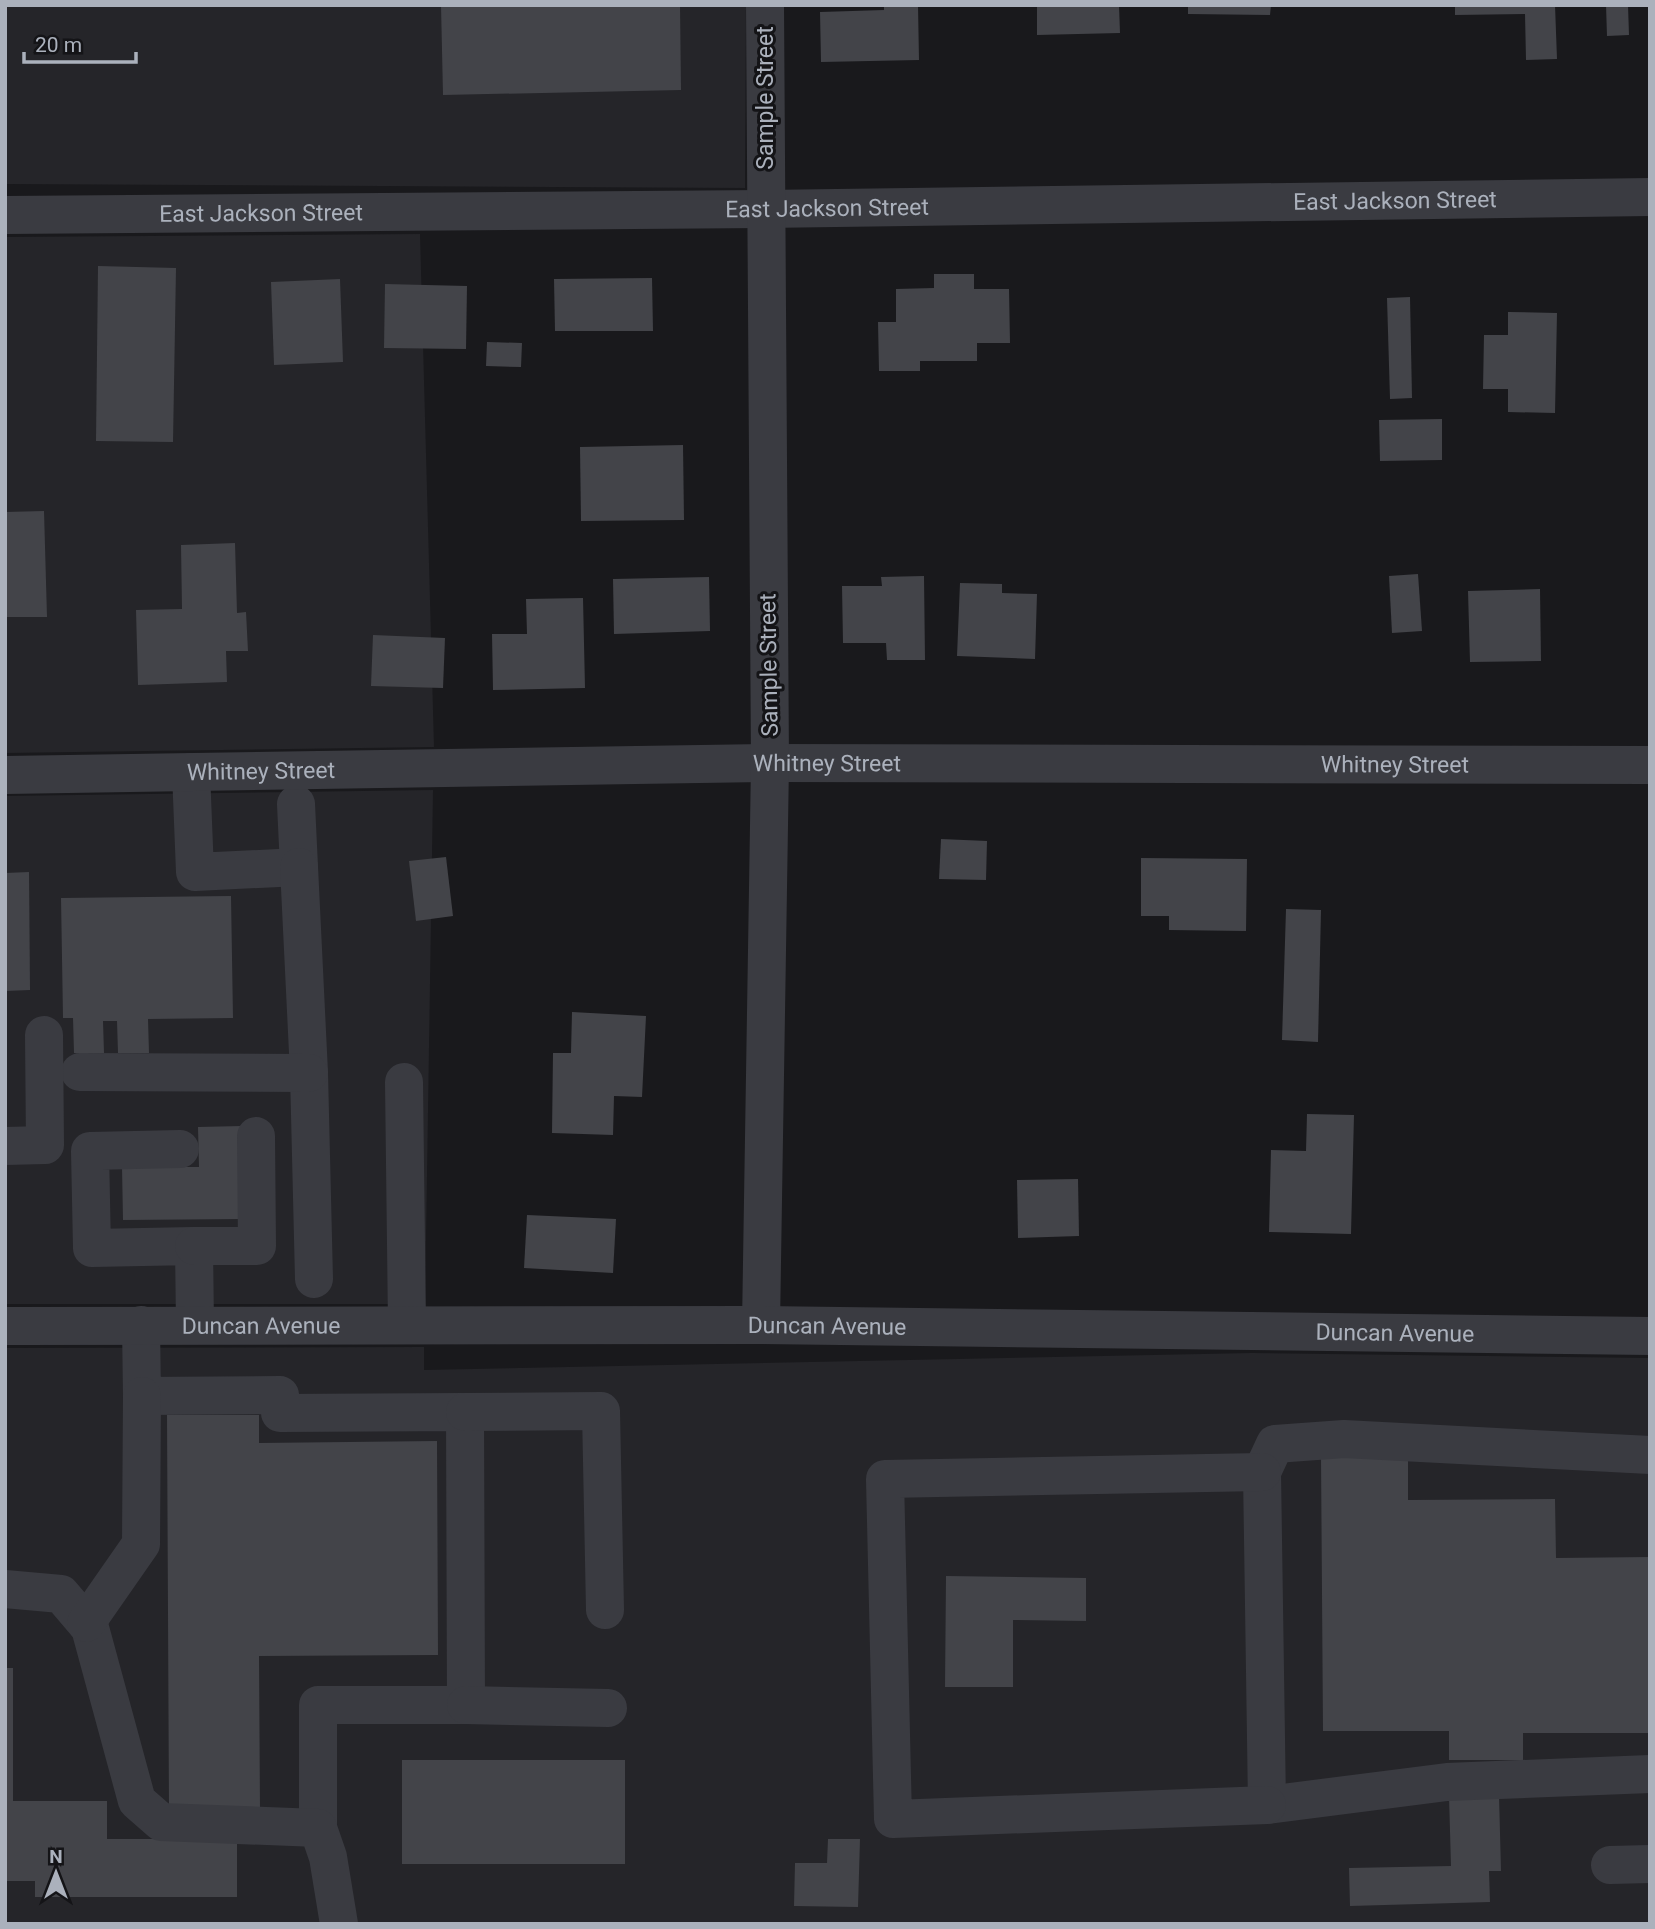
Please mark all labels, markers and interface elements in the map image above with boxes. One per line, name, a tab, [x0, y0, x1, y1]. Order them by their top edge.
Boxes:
scale bar	[24, 21, 136, 65]
street label: Sample Street	[752, 26, 779, 170]
text: 20 m	[35, 33, 82, 57]
street label: East Jackson Street	[1293, 186, 1497, 215]
street label: East Jackson Street	[725, 193, 929, 223]
street label: East Jackson Street	[159, 199, 363, 227]
street label: Sample Street	[754, 593, 784, 737]
street label: Whitney Street	[753, 749, 901, 777]
street label: Whitney Street	[1321, 751, 1469, 778]
street label: Whitney Street	[187, 756, 335, 786]
street label: Duncan Avenue	[748, 1311, 907, 1340]
street label: Duncan Avenue	[182, 1312, 340, 1339]
street label: Duncan Avenue	[1315, 1318, 1474, 1347]
north arrow	[21, 1838, 91, 1908]
text: N	[49, 1845, 63, 1868]

